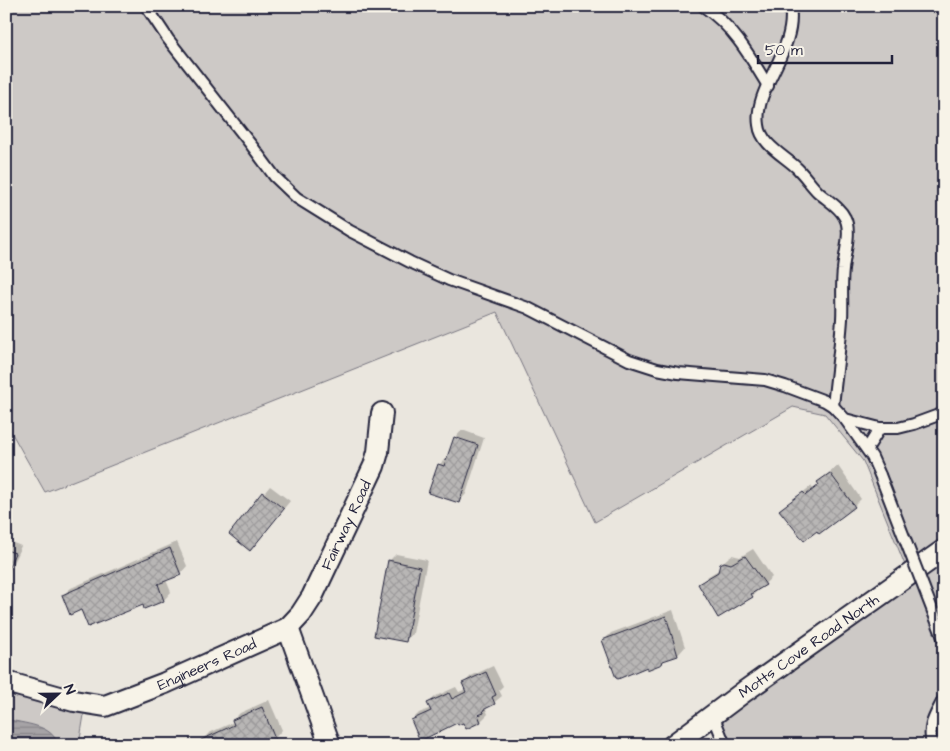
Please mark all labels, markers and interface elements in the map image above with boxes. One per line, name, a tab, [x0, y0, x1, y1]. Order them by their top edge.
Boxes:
scale bar	[758, 32, 891, 64]
text: 50 m	[765, 40, 803, 61]
street label: Fairway Road	[316, 477, 377, 574]
street label: Motts Cove Road North	[734, 589, 884, 703]
street label: Engineers Road	[154, 633, 260, 696]
north arrow	[32, 668, 82, 718]
text: N	[58, 682, 80, 698]

